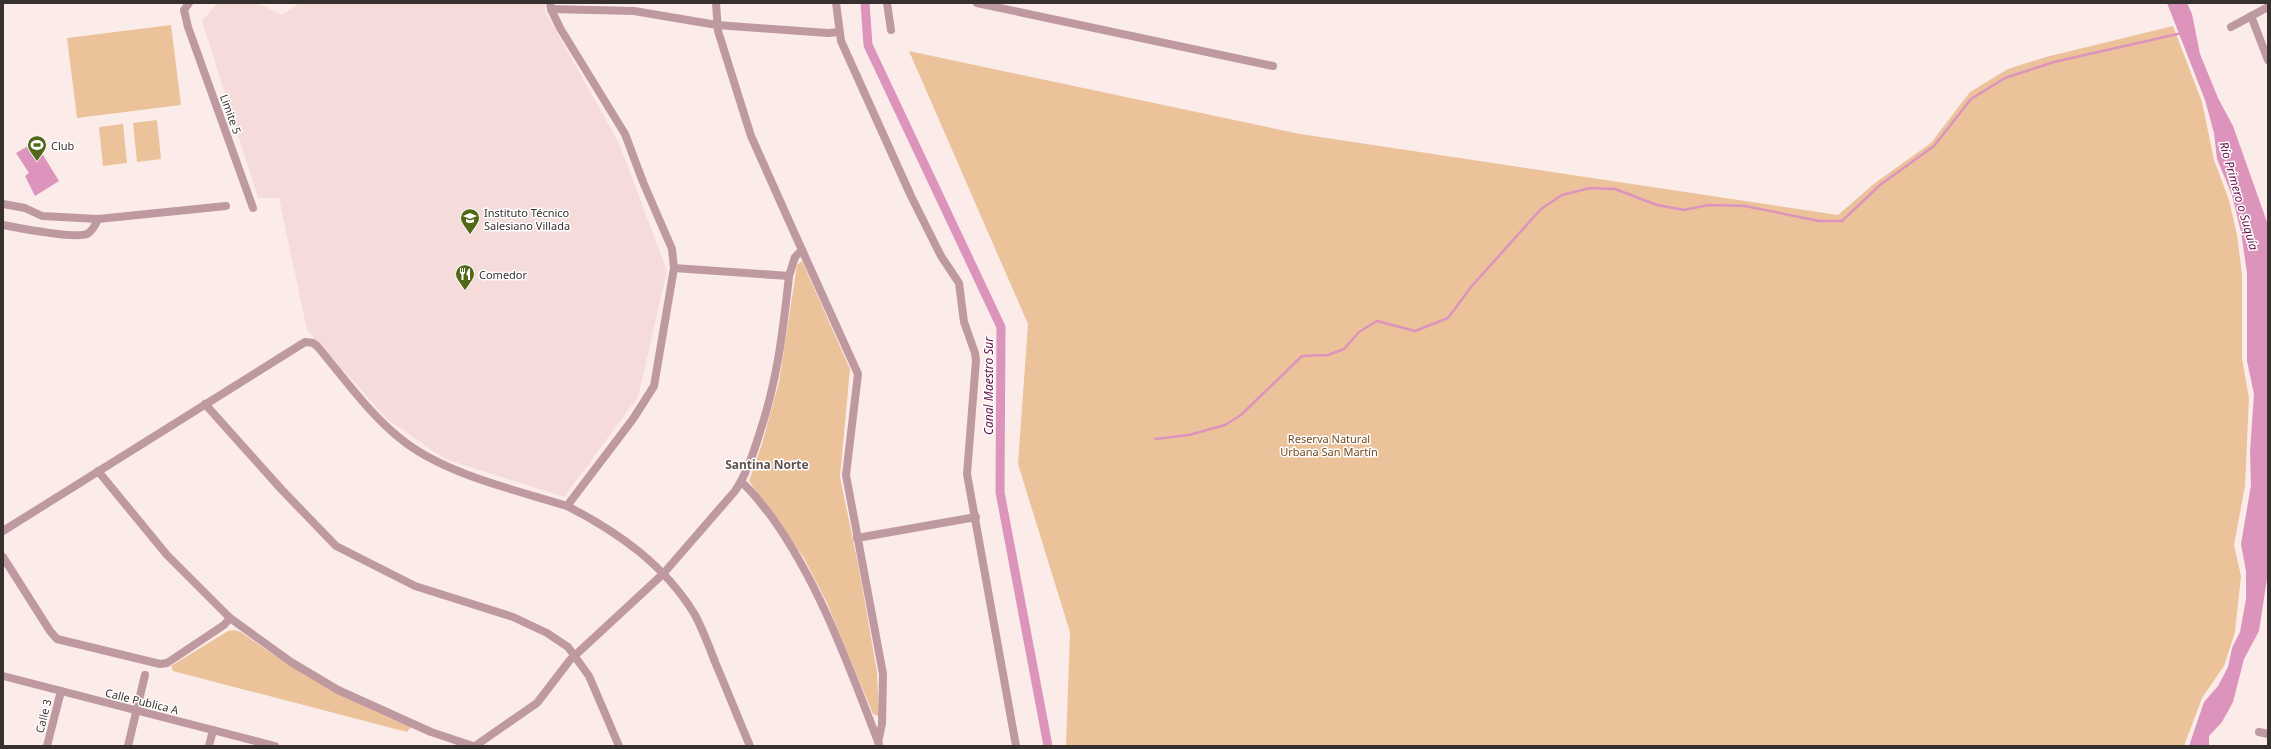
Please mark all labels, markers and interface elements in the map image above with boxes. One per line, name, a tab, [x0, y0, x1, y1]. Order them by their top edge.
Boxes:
street label: Limite 5	[217, 92, 245, 136]
sports icon: Club	[26, 134, 48, 162]
place label: Club	[51, 138, 75, 153]
water label: Río Primero o Suquía	[2215, 140, 2263, 252]
place label: Instituto Técnico Salesiano Villada	[484, 205, 570, 233]
school or university icon: Instituto Técnico Salesiano Villada	[459, 207, 481, 235]
restaurant icon: Comedor	[454, 263, 476, 291]
place label: Comedor	[479, 267, 528, 282]
water label: Canal Maestro Sur	[980, 336, 997, 435]
park label: Reserva Natural Urbana San Martín	[1280, 431, 1378, 459]
district label: Santina Norte	[725, 456, 809, 473]
street label: Calle Publica A	[104, 685, 181, 718]
street label: Calle 3	[32, 698, 54, 734]

